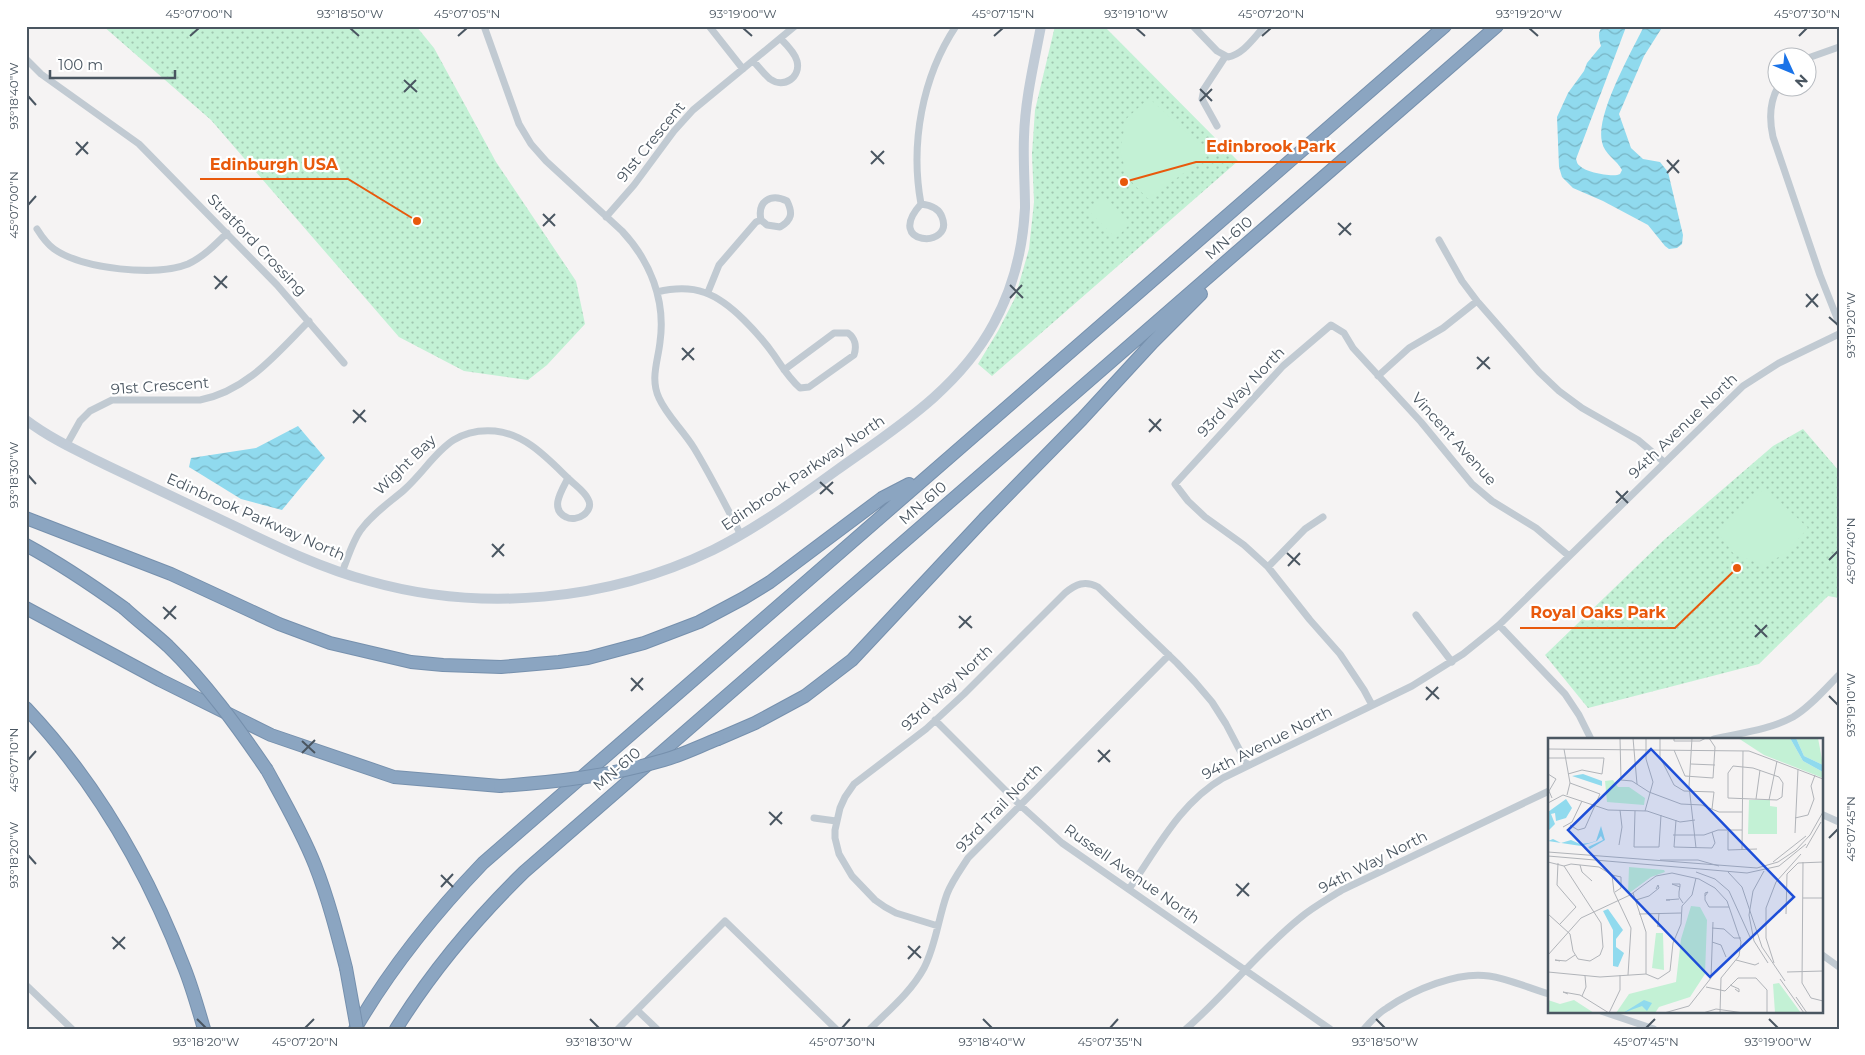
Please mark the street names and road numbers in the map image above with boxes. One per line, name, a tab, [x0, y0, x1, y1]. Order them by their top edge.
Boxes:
street label: 91st Crescent	[612, 97, 689, 186]
street label: Stratford Crossing	[204, 190, 311, 300]
street label: MN-610	[1201, 212, 1256, 263]
street label: 93rd Way North	[1193, 343, 1288, 441]
street label: 94th Avenue North	[1624, 369, 1741, 482]
street label: 91st Crescent	[110, 373, 210, 398]
street label: Vincent Avenue	[1408, 388, 1501, 489]
street label: Edinbrook Parkway North	[717, 411, 888, 535]
street label: Wight Bay	[370, 430, 440, 499]
street label: Edinbrook Parkway North	[164, 469, 348, 565]
street label: MN-610	[895, 477, 950, 528]
street label: 93rd Way North	[897, 640, 996, 735]
street label: 94th Avenue North	[1198, 701, 1335, 784]
street label: MN-610	[589, 743, 644, 794]
street label: 93rd Trail North	[951, 759, 1046, 856]
street label: Russell Avenue North	[1061, 820, 1204, 928]
street label: 94th Way North	[1315, 826, 1430, 897]

